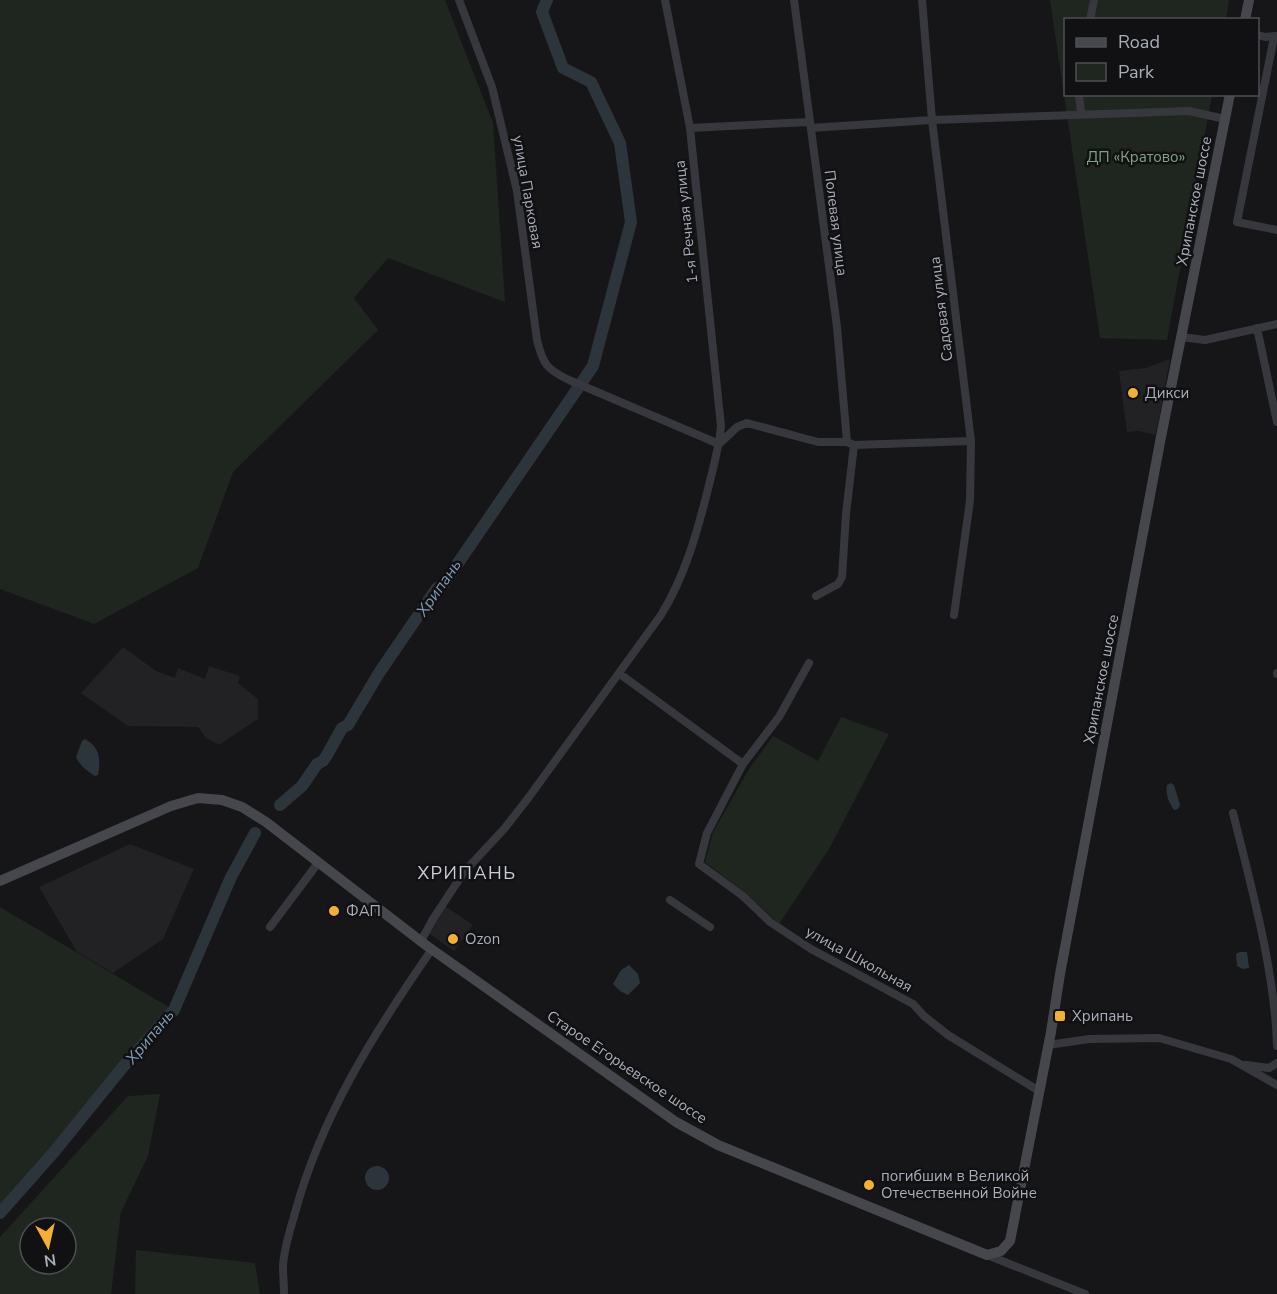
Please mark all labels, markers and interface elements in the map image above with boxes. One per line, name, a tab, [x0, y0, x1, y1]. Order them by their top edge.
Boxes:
legend	[1064, 18, 1259, 96]
text: Road	[1118, 30, 1160, 54]
text: Park	[1118, 60, 1155, 84]
street label: улица Парковая	[508, 134, 548, 250]
street label: Хрипанское шоссе	[1172, 135, 1216, 267]
park label: ДП «Кратово»	[1087, 147, 1185, 167]
street label: 1-я Речная улица	[670, 159, 702, 285]
street label: Полевая улица	[820, 169, 852, 277]
street label: Садовая улица	[925, 255, 957, 363]
place label: Дикси	[1145, 383, 1189, 403]
marker: Дикси	[1126, 386, 1140, 400]
water label: Хрипань	[411, 555, 467, 622]
street label: Хрипанское шоссе	[1079, 613, 1123, 745]
district label: ХРИПАНЬ	[417, 861, 517, 885]
place label: ФАП	[346, 901, 381, 921]
marker: ФАП	[327, 904, 341, 918]
street label: улица Школьная	[802, 921, 916, 997]
place label: Ozon	[465, 929, 500, 949]
marker: Ozon	[446, 932, 460, 946]
water label: Хрипань	[120, 1005, 179, 1070]
street label: Старое Егорьевское шоссе	[543, 1006, 711, 1128]
place label: Хрипань	[1072, 1006, 1133, 1026]
marker: Хрипань	[1053, 1009, 1067, 1023]
place label: погибшим в Великой Отечественной Войне	[881, 1166, 1037, 1203]
marker: погибшим в Великой Отечественной Войне	[862, 1178, 876, 1192]
north arrow	[18, 1216, 78, 1276]
text: N	[42, 1248, 57, 1272]

